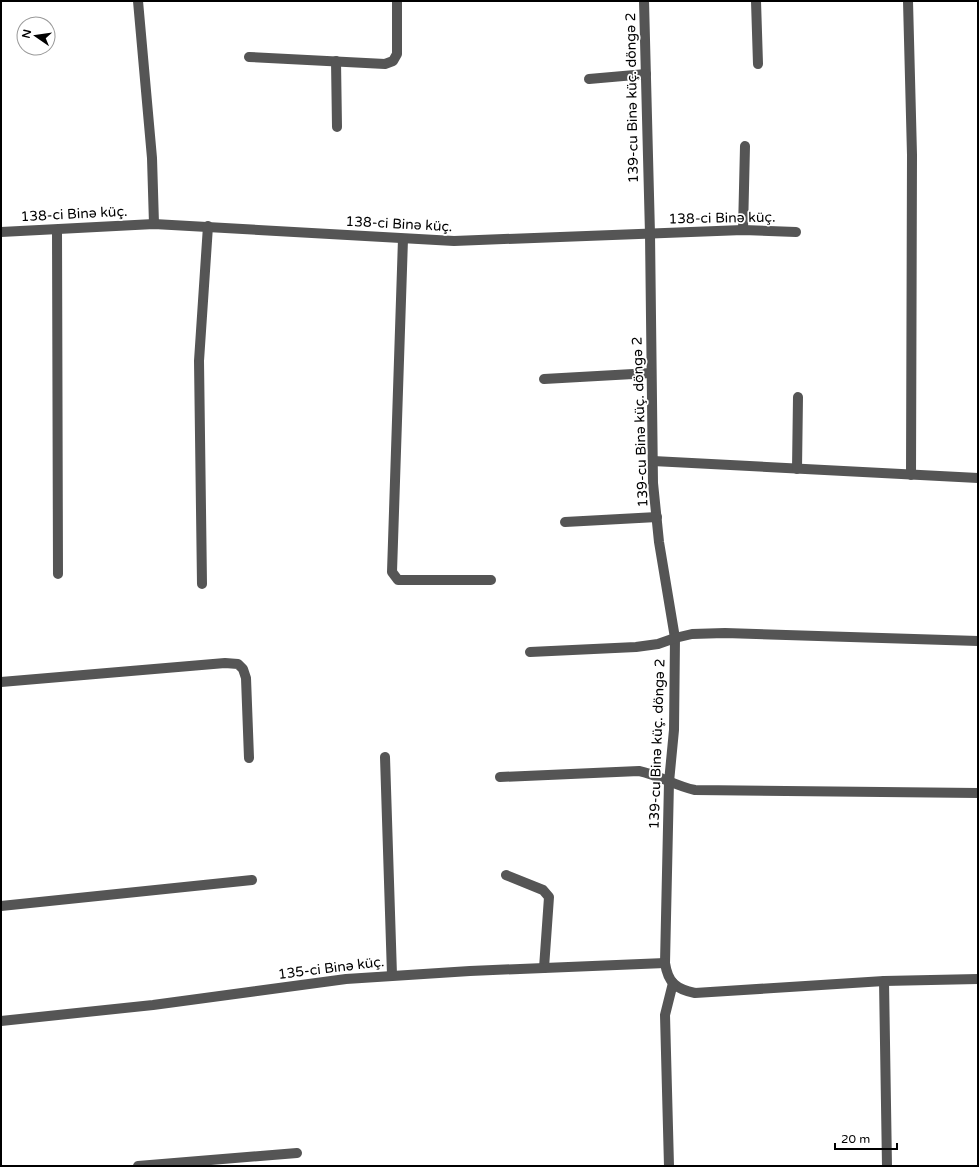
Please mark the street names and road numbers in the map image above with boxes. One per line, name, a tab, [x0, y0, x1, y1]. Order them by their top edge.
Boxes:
street label: 139-cu Binə küç. döngə 2	[622, 12, 642, 184]
street label: 138-ci Binə küç.	[20, 203, 128, 225]
street label: 138-ci Binə küç.	[668, 209, 776, 227]
street label: 138-ci Binə küç.	[345, 213, 453, 235]
street label: 139-cu Binə küç. döngə 2	[629, 336, 651, 508]
street label: 139-cu Binə küç. döngə 2	[646, 658, 668, 830]
street label: 135-ci Binə küç.	[277, 953, 385, 983]

